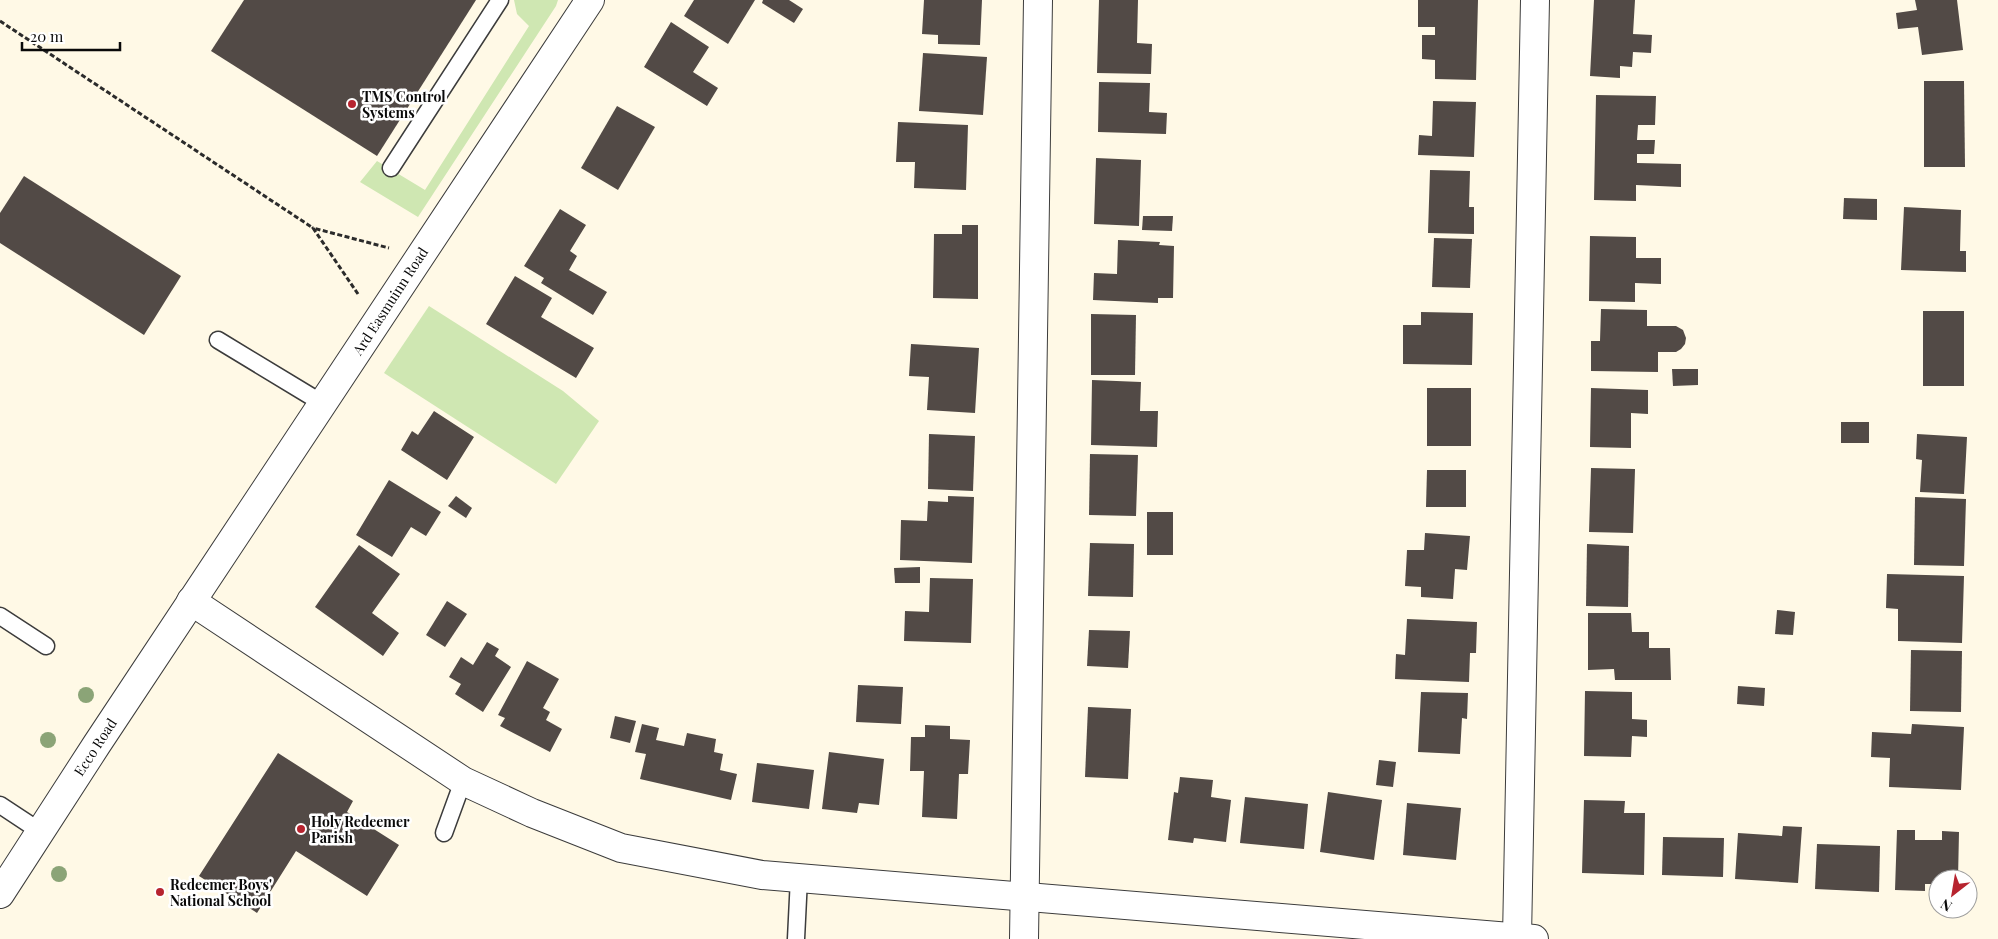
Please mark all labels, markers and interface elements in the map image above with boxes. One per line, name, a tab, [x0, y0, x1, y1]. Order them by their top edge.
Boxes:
scale bar	[22, 20, 120, 52]
text: 20 m	[30, 26, 64, 46]
place label: TMS Control Systems	[362, 87, 446, 122]
marker: TMS Control Systems	[346, 98, 358, 110]
street label: Ard Easmuinn Road	[347, 243, 432, 359]
street label: Ecco Road	[69, 715, 121, 779]
place label: Holy Redeemer Parish	[311, 812, 410, 847]
marker: Holy Redeemer Parish	[295, 823, 307, 835]
north arrow	[1928, 869, 1978, 919]
place label: Redeemer Boys' National School	[170, 875, 272, 910]
marker: Redeemer Boys' National School	[154, 886, 166, 898]
text: N	[1937, 895, 1955, 916]

